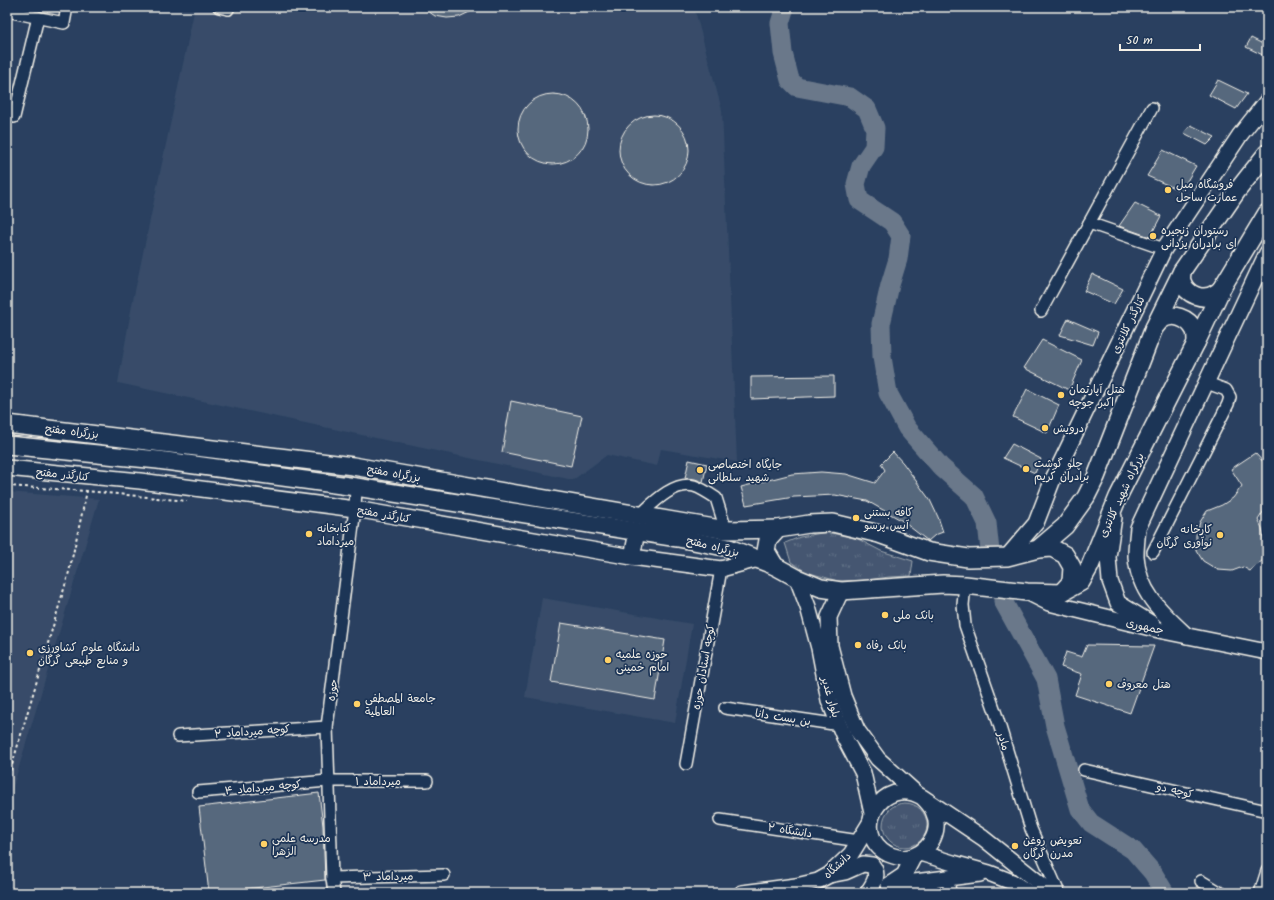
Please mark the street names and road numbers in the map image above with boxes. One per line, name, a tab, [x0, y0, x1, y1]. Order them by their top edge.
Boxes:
street label: کنارگذر کلانتری	[1107, 292, 1151, 357]
street label: بزرگراه مفتح	[44, 420, 100, 444]
street label: بزرگراه شهید کلانتری	[1094, 450, 1149, 541]
street label: بزرگراه مفتح	[366, 460, 422, 488]
street label: کنارگذر مفتح	[35, 463, 91, 487]
street label: کنارگذر مفتح	[356, 501, 412, 529]
street label: بزرگراه مفتح	[684, 532, 741, 562]
street label: جمهوری	[1124, 614, 1166, 640]
street label: کوچه استادان حوزه	[688, 623, 720, 711]
street label: بلوار غدیر	[815, 674, 845, 720]
street label: حوزه	[323, 678, 343, 702]
street label: بن بست دانا	[754, 705, 812, 731]
street label: کوچه میرداماد ۲	[214, 720, 291, 744]
street label: مادر	[991, 729, 1014, 753]
street label: ۱ میرداماد	[355, 773, 401, 791]
street label: کوچه میرداماد ۴	[224, 776, 302, 800]
street label: کوچه دو	[1154, 778, 1195, 804]
street label: دانشگاه ۲	[766, 819, 813, 843]
street label: دانشگاه	[820, 848, 856, 884]
street label: ۳ میرداماد	[363, 868, 414, 886]

